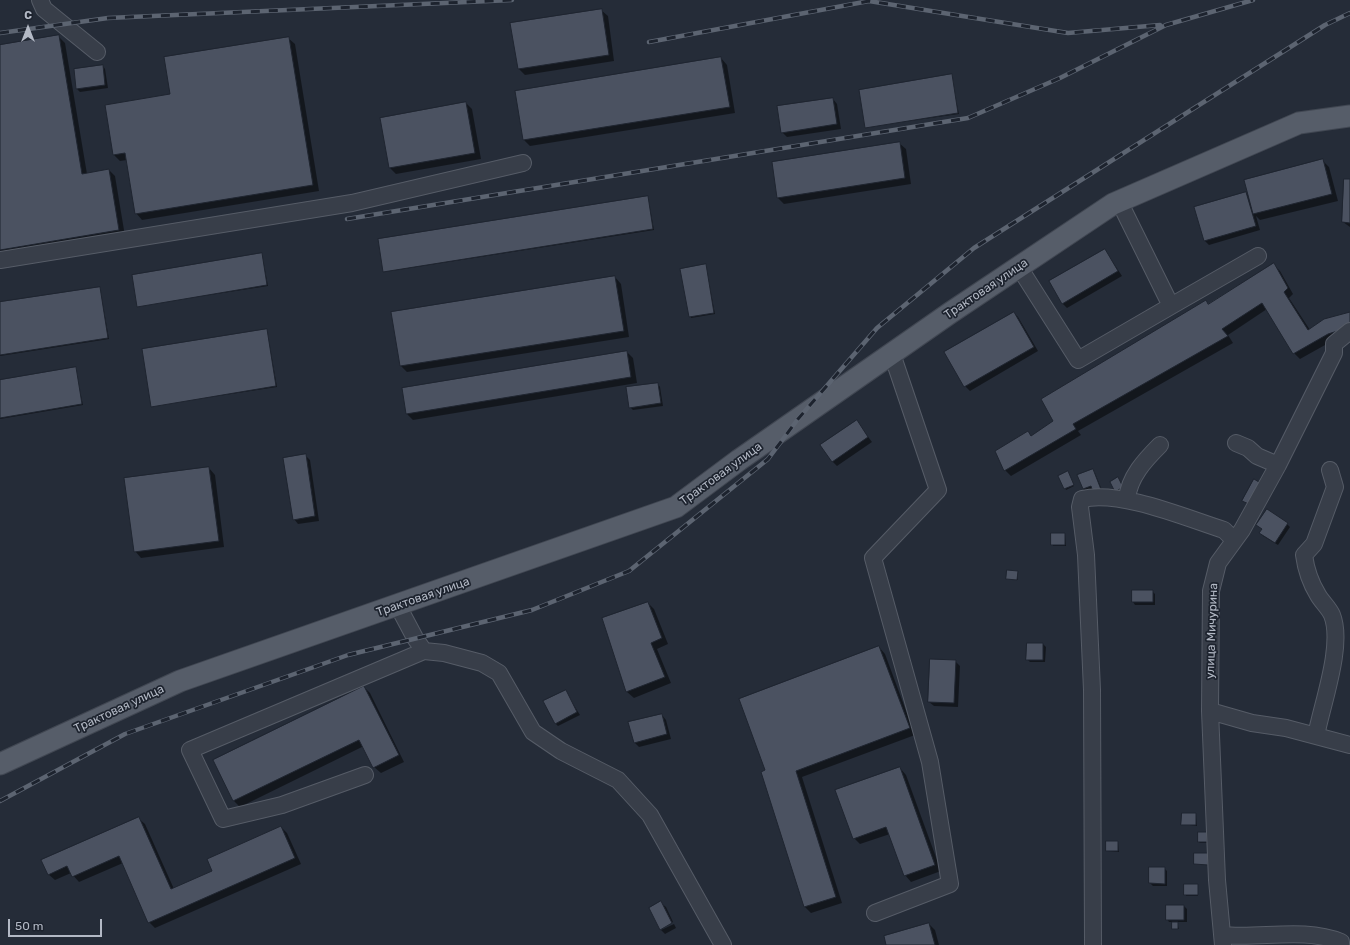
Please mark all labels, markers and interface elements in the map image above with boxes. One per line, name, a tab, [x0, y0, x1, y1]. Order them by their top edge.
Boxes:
north arrow	[8, 8, 48, 48]
text: С	[24, 9, 32, 22]
street label: Трактовая улица	[942, 256, 1030, 322]
street label: Трактовая улица	[677, 440, 765, 508]
street label: Трактовая улица	[375, 574, 471, 620]
street label: улица Мичурина	[1203, 583, 1221, 679]
street label: Трактовая улица	[72, 682, 166, 736]
scale bar	[10, 911, 104, 937]
text: 50 m	[15, 919, 43, 933]

